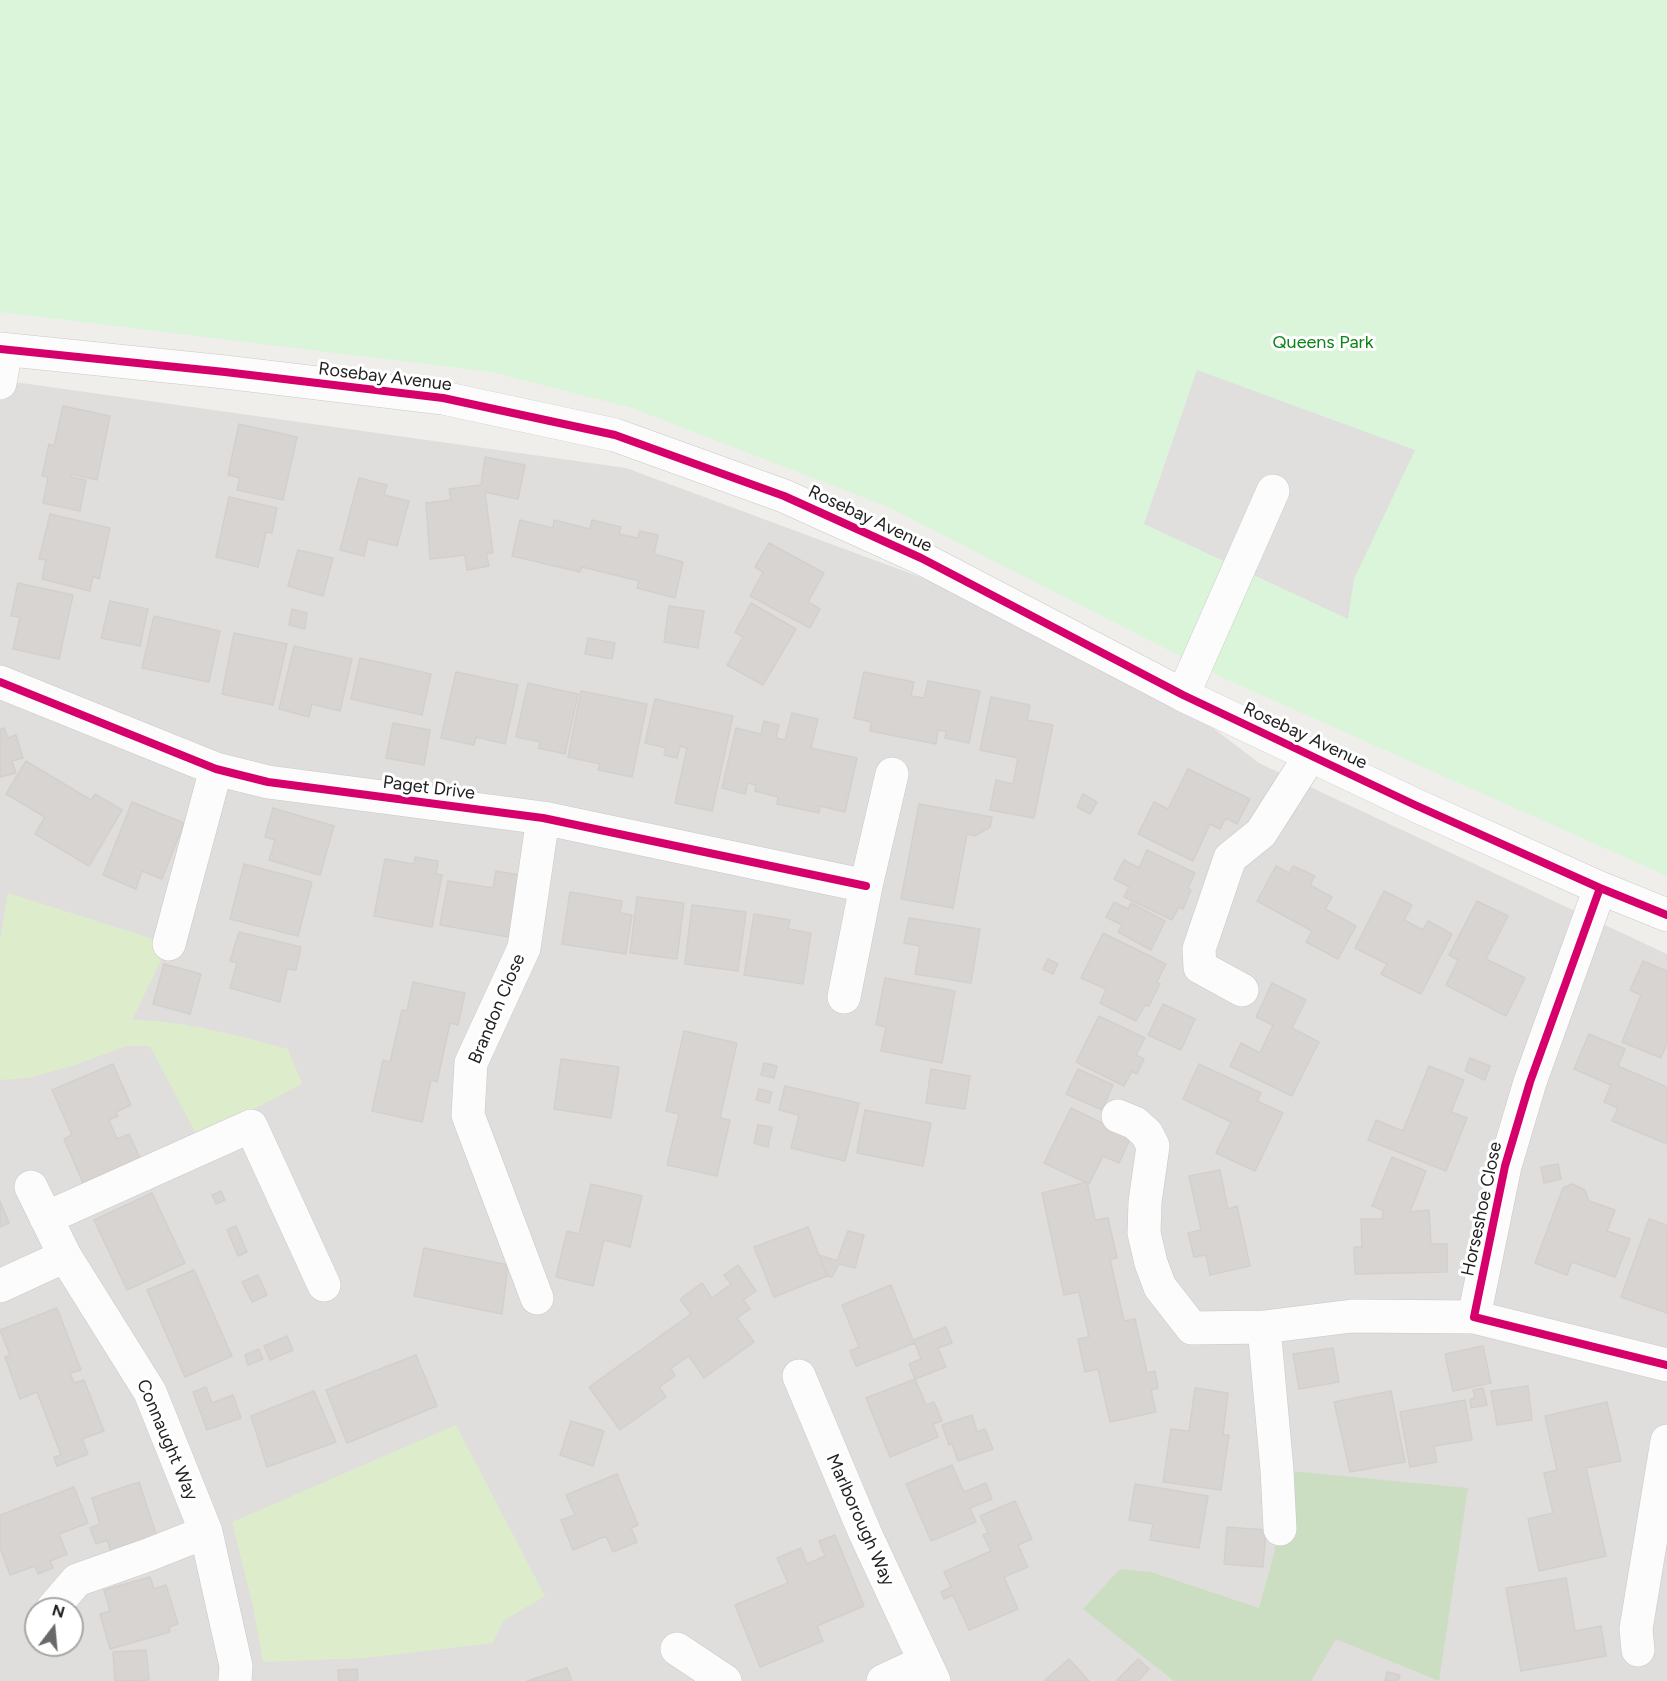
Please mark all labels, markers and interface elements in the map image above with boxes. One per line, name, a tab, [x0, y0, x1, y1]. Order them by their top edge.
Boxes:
park label: Queens Park	[1273, 332, 1373, 354]
street label: Rosebay Avenue	[317, 358, 453, 396]
street label: Rosebay Avenue	[805, 481, 935, 557]
street label: Rosebay Avenue	[1240, 698, 1370, 774]
street label: Paget Drive	[382, 772, 476, 804]
street label: Brandon Close	[464, 951, 530, 1067]
street label: Horseshoe Close	[1457, 1140, 1507, 1278]
street label: Connaught Way	[132, 1376, 202, 1504]
street label: Marlborough Way	[821, 1451, 899, 1589]
north arrow	[24, 1597, 84, 1657]
text: N	[50, 1600, 67, 1622]

